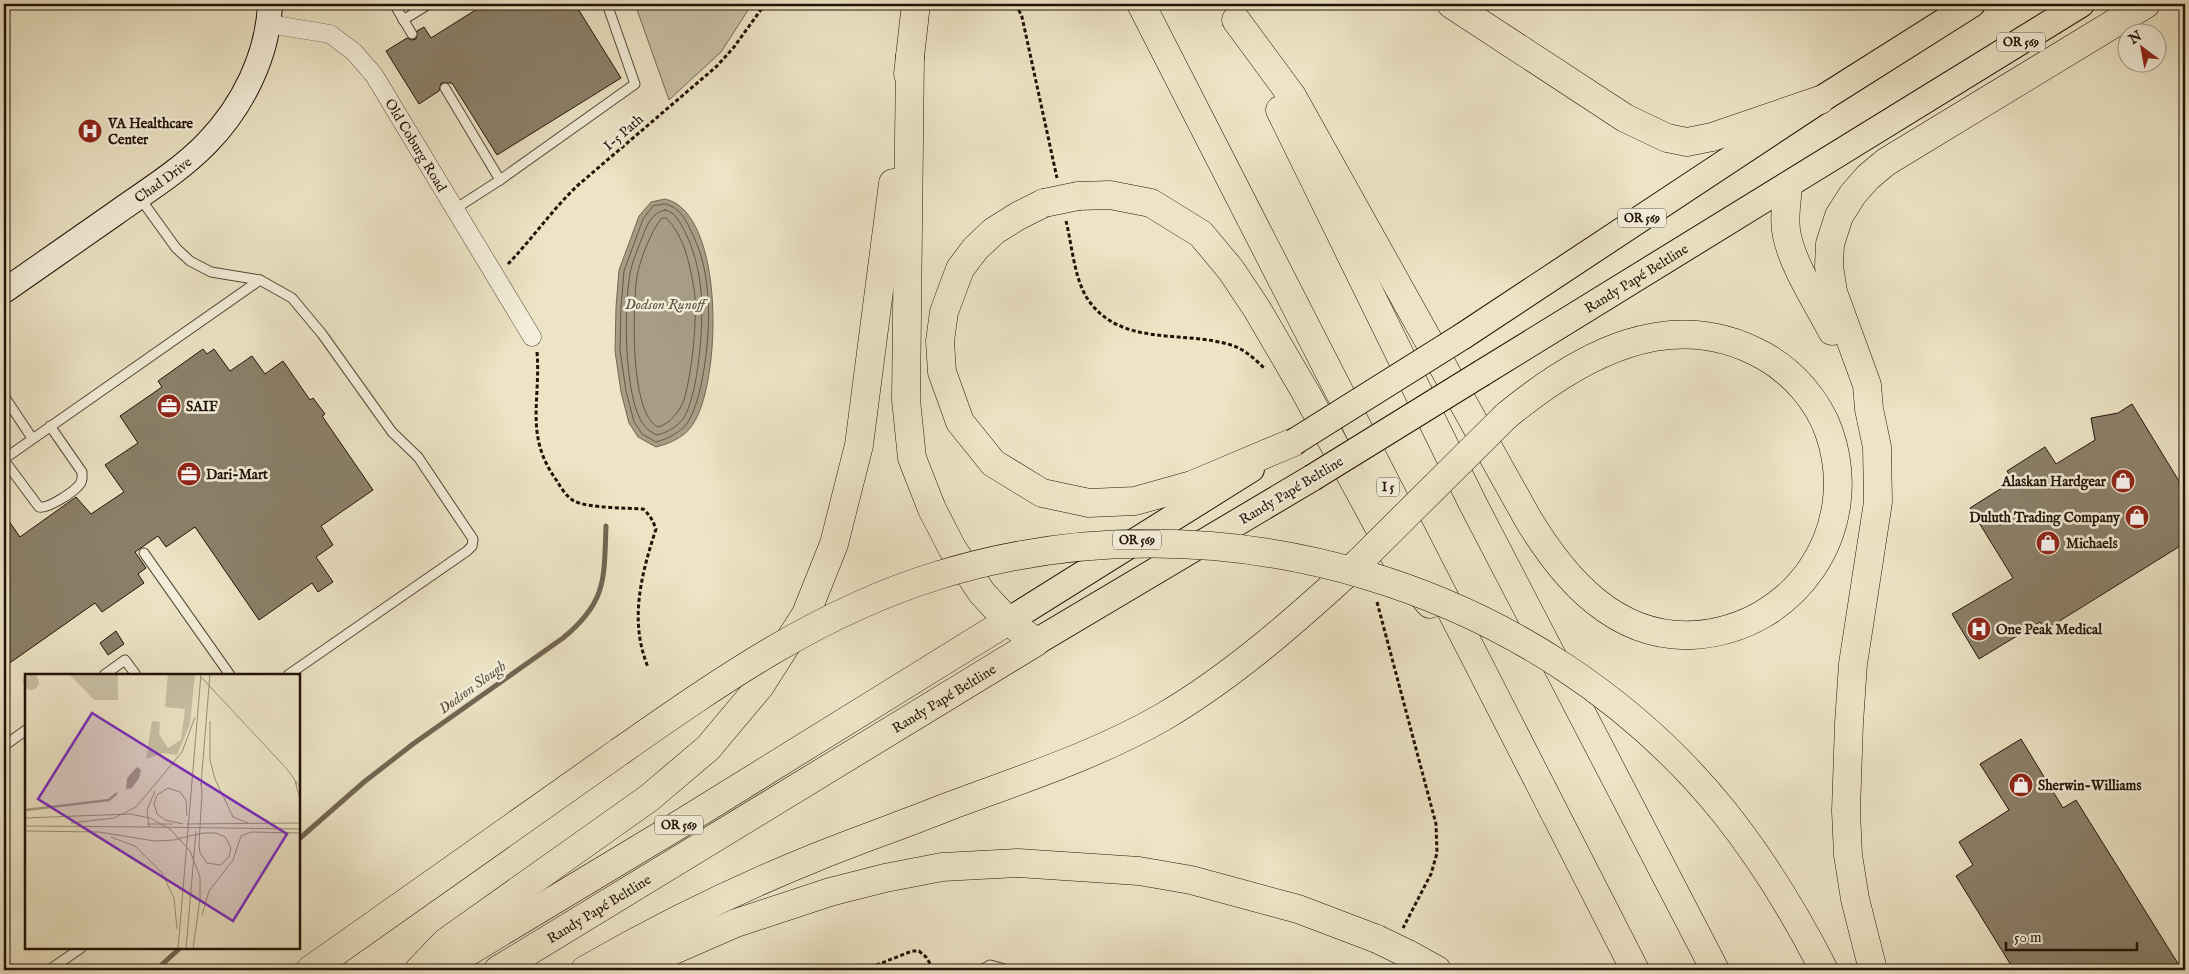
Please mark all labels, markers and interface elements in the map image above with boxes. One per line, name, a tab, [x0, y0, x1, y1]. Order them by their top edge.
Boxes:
north arrow	[2116, 22, 2166, 72]
text: N	[2125, 27, 2146, 49]
road number: OR 569	[1997, 32, 2045, 52]
street label: Old Coburg Road	[380, 96, 451, 196]
street label: I-5 Path	[600, 110, 648, 155]
place label: VA Healthcare Center	[107, 115, 194, 149]
hospital icon: VA Healthcare Center	[77, 118, 103, 144]
street label: Chad Drive	[131, 153, 196, 207]
road number: OR 569	[1618, 208, 1666, 228]
street label: Randy Papé Beltline	[1581, 240, 1692, 318]
water label: Dodson Runoff	[625, 295, 708, 314]
office icon: SAIF	[156, 393, 182, 419]
place label: SAIF	[186, 398, 218, 416]
street label: Randy Papé Beltline	[1236, 452, 1347, 529]
office icon: Dari-Mart	[176, 461, 202, 487]
place label: Dari-Mart	[206, 466, 268, 484]
shop icon: Alaskan Hardgear	[2110, 468, 2136, 494]
place label: Alaskan Hardgear	[2001, 473, 2107, 491]
road number: I 5	[1377, 478, 1399, 497]
shop icon: Duluth Trading Company	[2124, 504, 2150, 530]
place label: Duluth Trading Company	[1969, 509, 2121, 527]
road number: OR 569	[1113, 530, 1161, 550]
shop icon: Michaels	[2035, 530, 2061, 556]
place label: Michaels	[2066, 535, 2118, 553]
hospital icon: One Peak Medical	[1966, 616, 1992, 642]
place label: One Peak Medical	[1996, 621, 2103, 639]
water label: Dodson Slough	[435, 656, 511, 719]
street label: Randy Papé Beltline	[889, 660, 1000, 738]
inset map	[25, 674, 300, 949]
shop icon: Sherwin-Williams	[2008, 772, 2034, 798]
place label: Sherwin-Williams	[2038, 777, 2141, 795]
road number: OR 569	[655, 816, 703, 834]
street label: Randy Papé Beltline	[544, 871, 655, 948]
scale bar	[2006, 919, 2138, 951]
text: 50 m	[2014, 928, 2042, 947]

